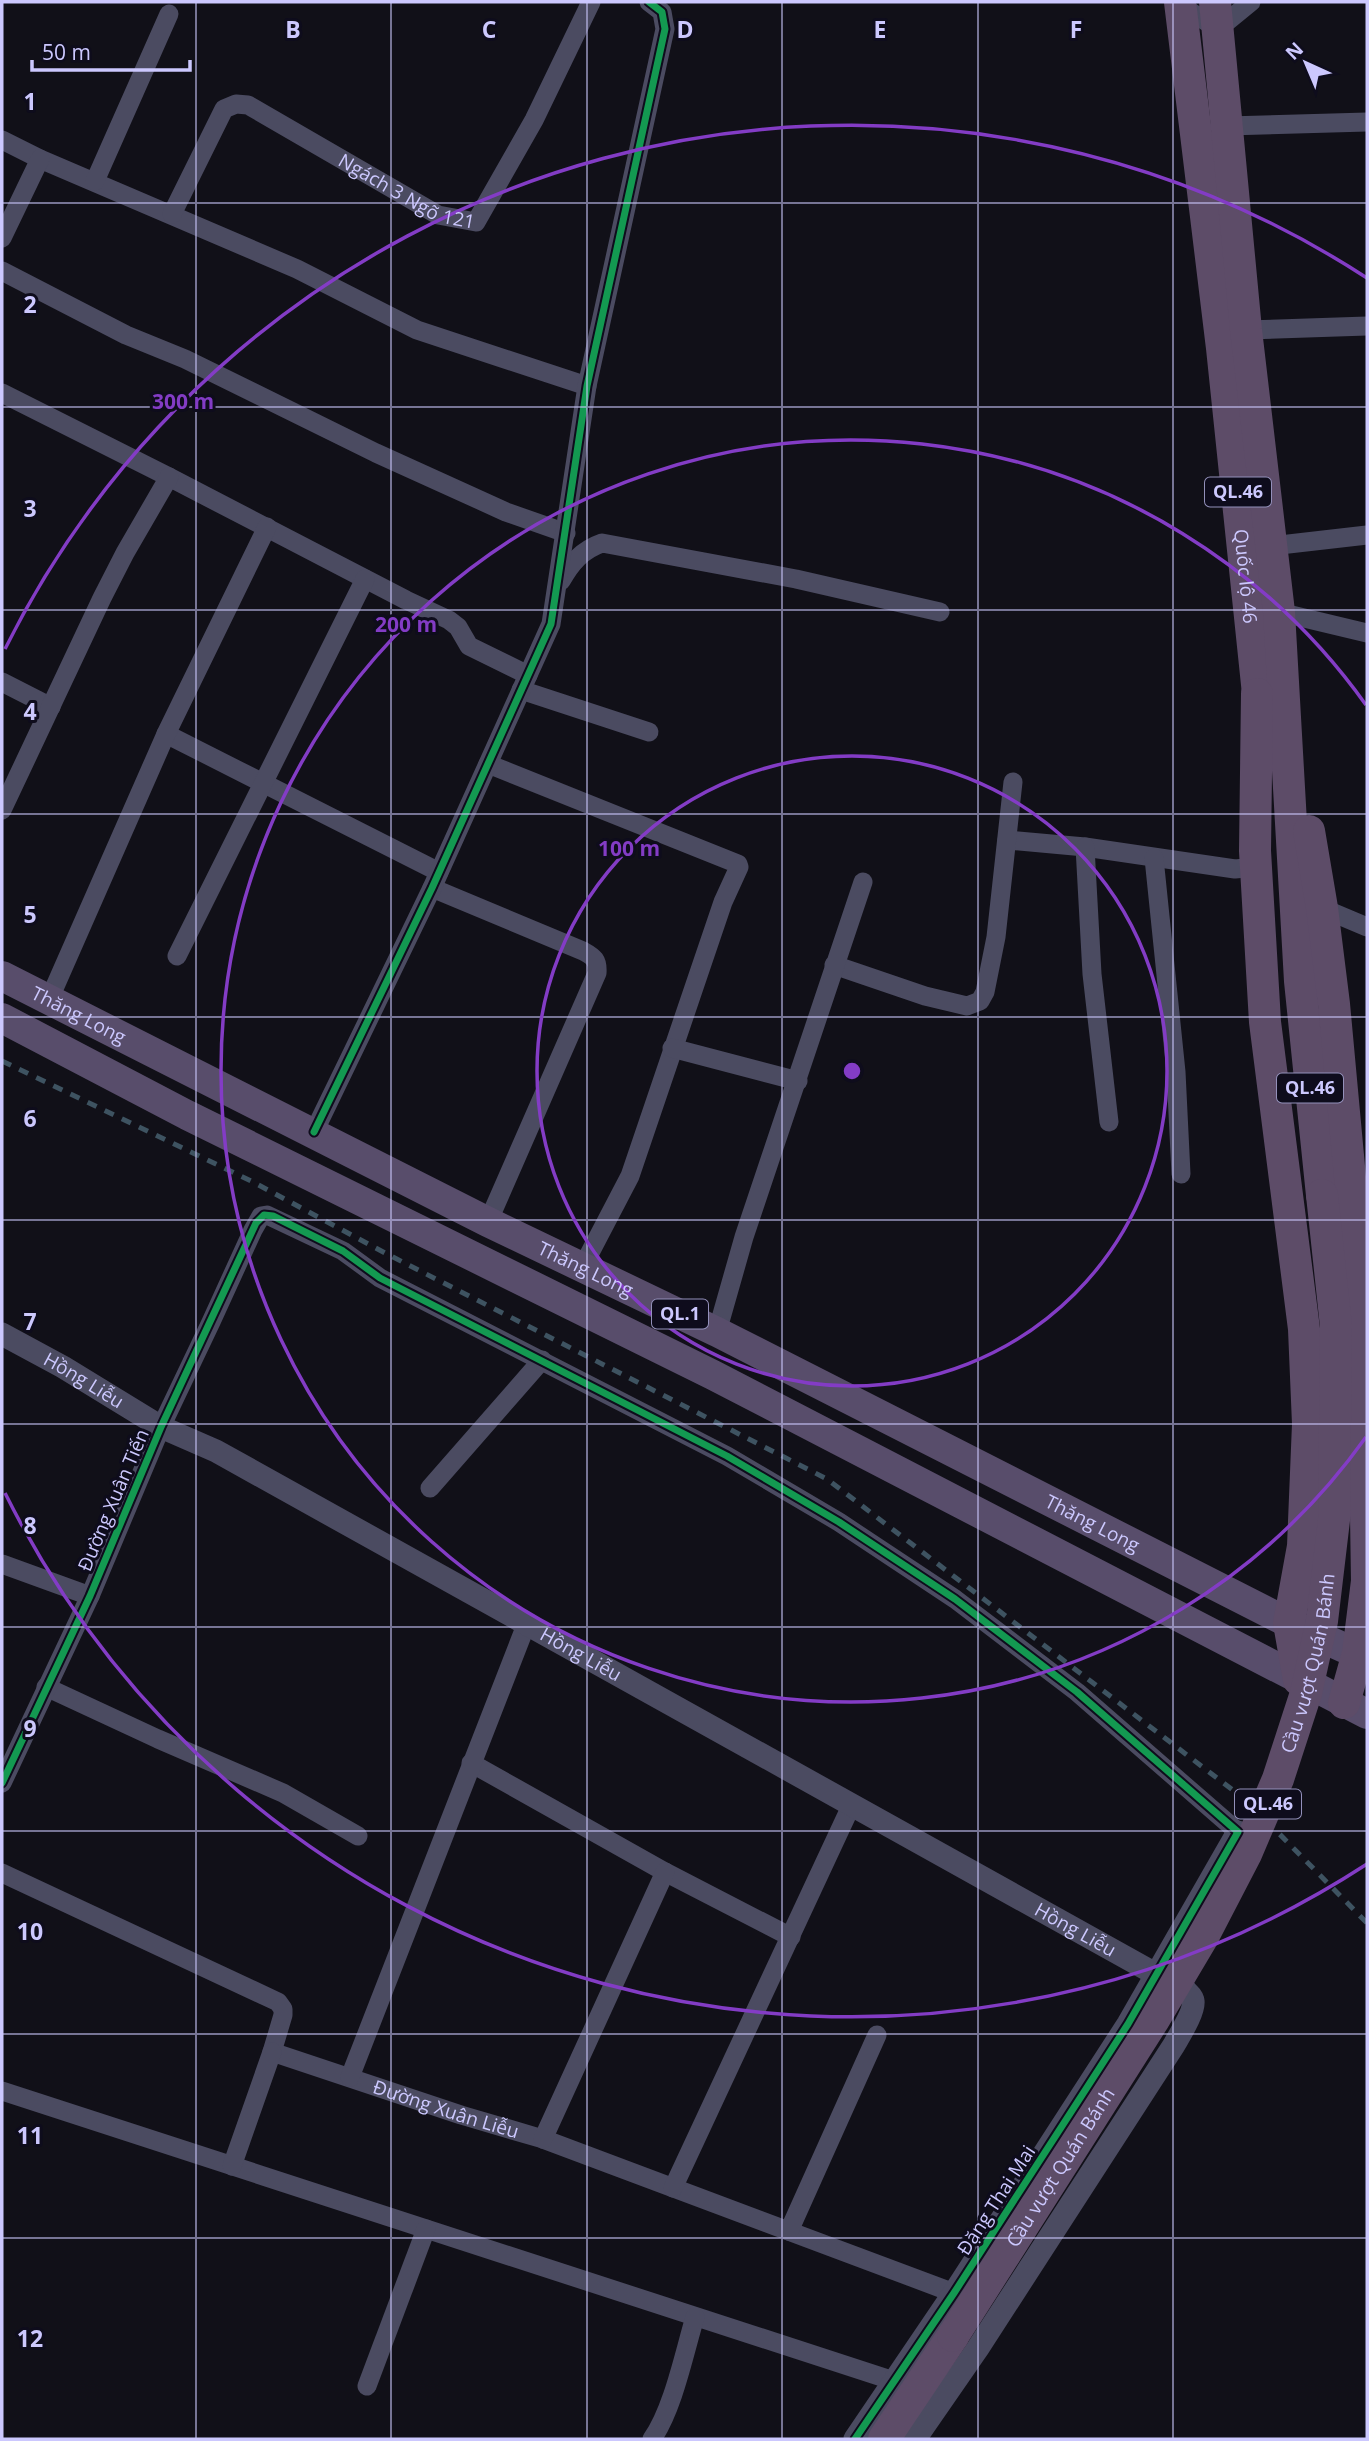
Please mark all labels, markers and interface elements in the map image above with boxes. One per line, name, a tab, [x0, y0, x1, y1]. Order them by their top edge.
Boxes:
text: B	[285, 13, 301, 45]
text: C	[482, 13, 496, 45]
text: D	[676, 13, 694, 45]
text: E	[874, 13, 886, 45]
text: F	[1070, 13, 1082, 45]
scale bar	[32, 28, 189, 72]
north arrow	[1271, 28, 1341, 98]
text: N	[1280, 36, 1309, 65]
text: 50 m	[42, 38, 91, 66]
text: 1	[23, 85, 37, 117]
street label: Ngách 3 Ngõ 121	[334, 147, 477, 235]
text: 2	[23, 288, 37, 320]
text: 300 m	[152, 387, 214, 415]
road number: QL.46	[1205, 478, 1271, 506]
text: 3	[23, 492, 37, 524]
street label: Quốc lộ 46	[1228, 528, 1264, 625]
text: 200 m	[375, 610, 437, 638]
text: 4	[23, 695, 37, 727]
text: 100 m	[598, 834, 660, 862]
text: 5	[23, 898, 37, 930]
street label: Thăng Long	[27, 980, 131, 1050]
centre of rings	[840, 1059, 864, 1083]
road number: QL.46	[1277, 1073, 1343, 1102]
text: 6	[23, 1102, 37, 1134]
street label: Thăng Long	[534, 1235, 638, 1303]
road number: QL.1	[652, 1300, 708, 1329]
text: 7	[23, 1305, 37, 1337]
street label: Hồng Liễu	[39, 1346, 129, 1414]
street label: Đường Xuân Tiến	[71, 1425, 155, 1575]
street label: Thăng Long	[1041, 1488, 1144, 1558]
text: 8	[23, 1509, 37, 1541]
street label: Cầu vượt Quán Bánh	[1274, 1572, 1341, 1756]
street label: Hồng Liễu	[536, 1621, 626, 1687]
text: 9	[23, 1712, 37, 1744]
road number: QL.46	[1235, 1790, 1301, 1818]
street label: Hồng Liễu	[1030, 1896, 1121, 1963]
text: 10	[17, 1915, 43, 1947]
street label: Đường Xuân Liễu	[370, 2074, 522, 2144]
street label: Cầu vượt Quán Bánh	[1000, 2082, 1121, 2252]
text: 11	[17, 2119, 43, 2151]
street label: Đặng Thai Mai	[951, 2140, 1041, 2260]
text: 12	[17, 2322, 43, 2354]

